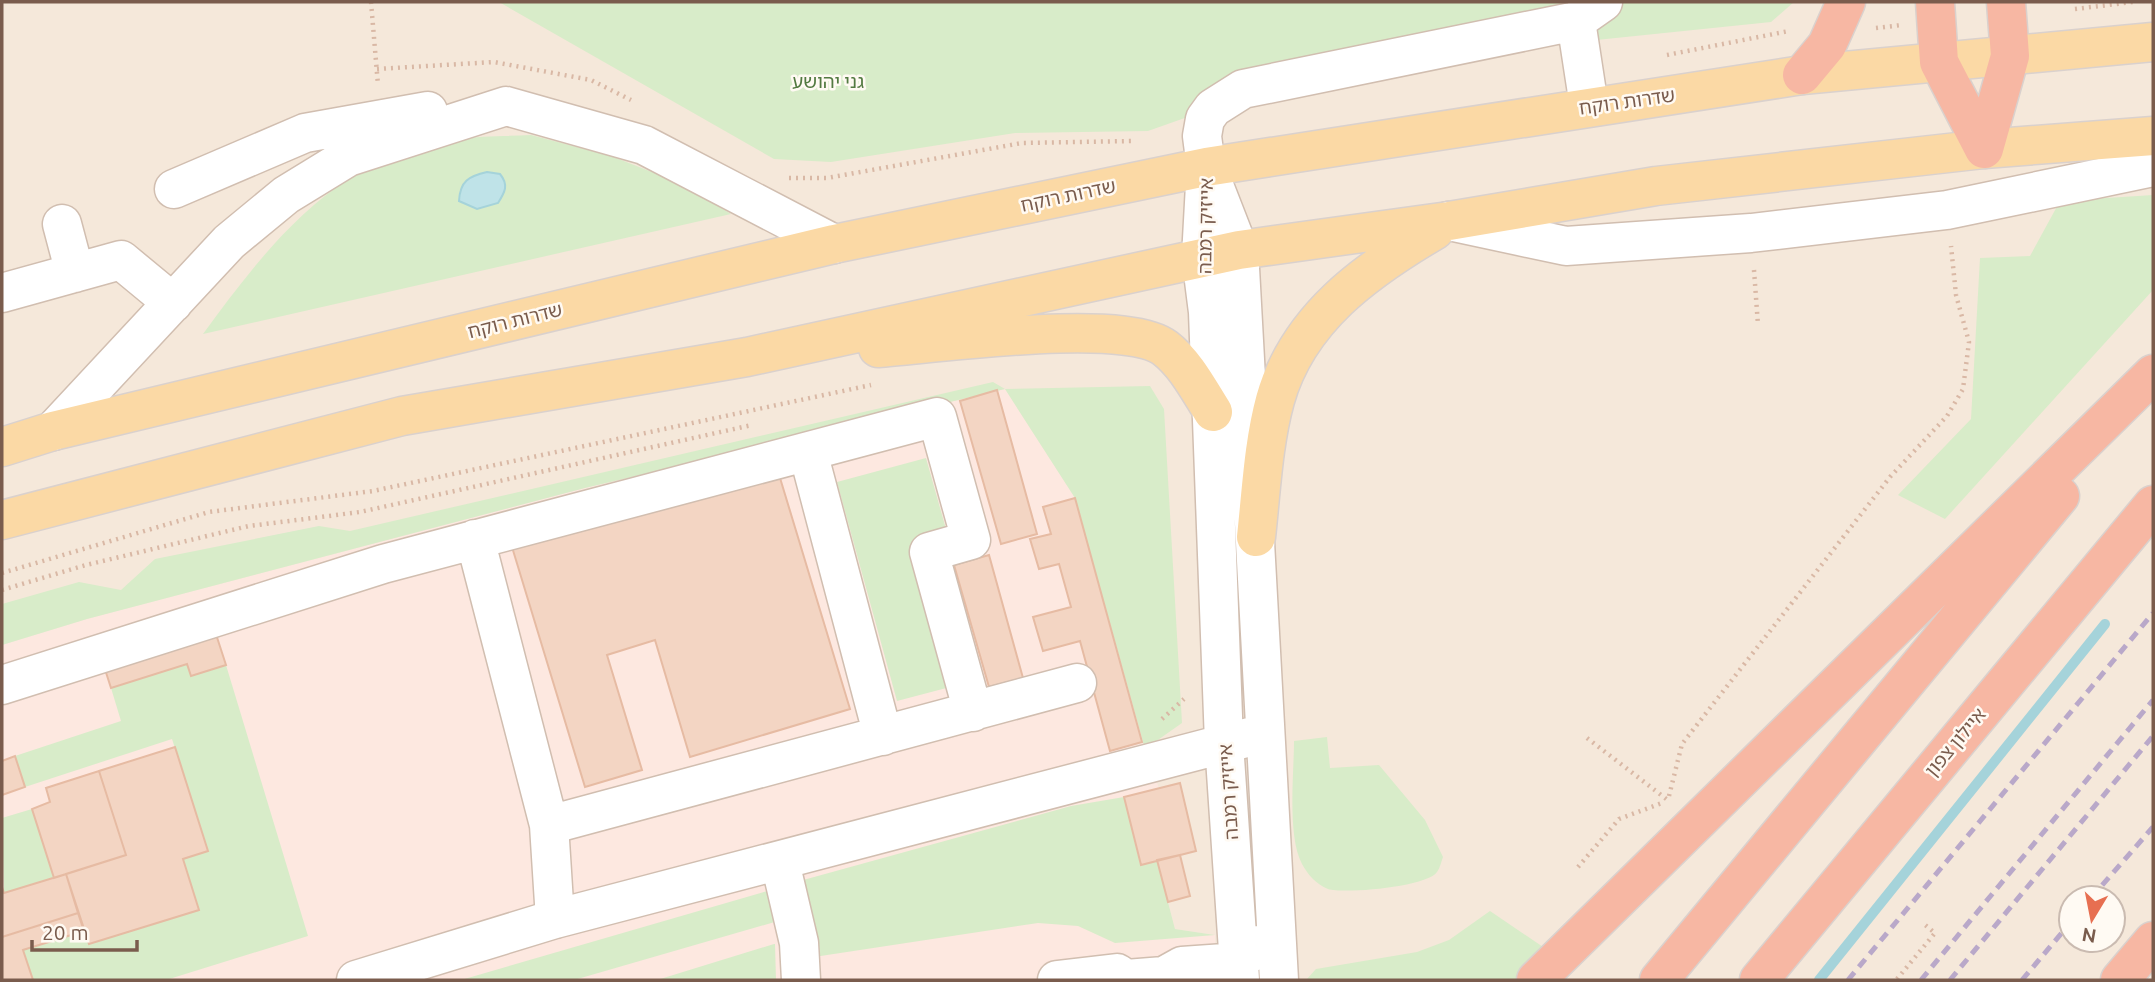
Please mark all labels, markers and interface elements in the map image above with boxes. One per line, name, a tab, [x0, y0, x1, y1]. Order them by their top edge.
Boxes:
park label: גני יהושע	[792, 70, 864, 92]
street label: שדרות רוקח	[1578, 83, 1676, 119]
street label: שדרות רוקח	[1018, 174, 1118, 216]
street label: אייזיק רמבה	[1193, 178, 1217, 274]
street label: שדרות רוקח	[465, 298, 565, 342]
street label: איילון צפון	[1920, 703, 1990, 781]
street label: אייזיק רמבה	[1214, 743, 1242, 841]
north arrow	[2057, 884, 2127, 954]
scale bar	[32, 908, 136, 952]
text: 20 m	[42, 920, 89, 944]
text: N	[2080, 924, 2098, 948]

